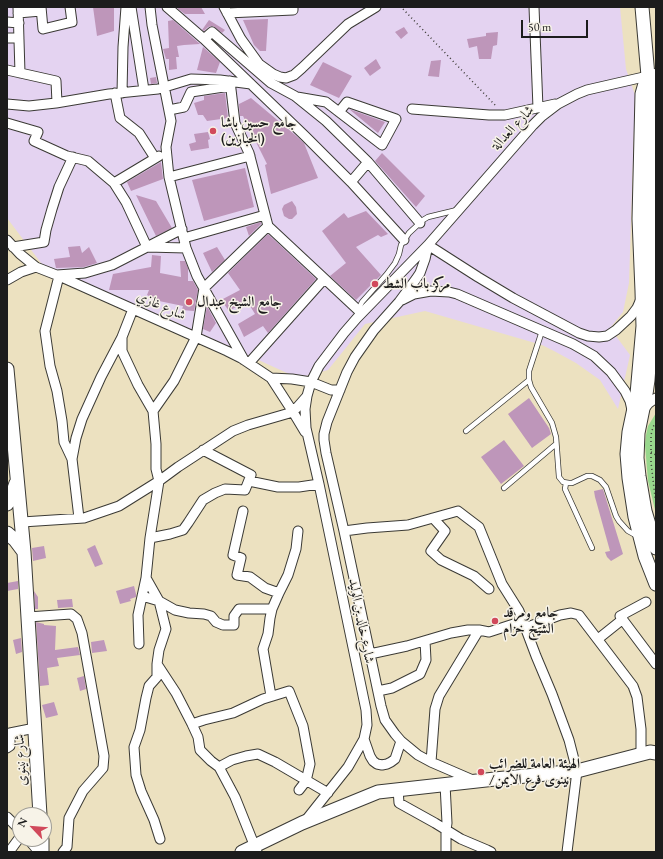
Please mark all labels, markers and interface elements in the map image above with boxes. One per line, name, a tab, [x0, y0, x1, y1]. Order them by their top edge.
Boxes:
scale bar	[523, 12, 590, 38]
text: 50 m	[528, 19, 551, 35]
street label: شارع العدالة	[488, 102, 538, 154]
place label: جامع حسين باشا (الخبازين)	[221, 115, 296, 148]
marker: جامع حسين باشا (الخبازين)	[208, 126, 218, 136]
place label: مركز باب الشط	[383, 276, 450, 292]
marker: مركز باب الشط	[370, 279, 380, 289]
street label: شارع غازي	[134, 288, 188, 324]
place label: جامع الشيخ عبدال	[197, 294, 282, 310]
marker: جامع الشيخ عبدال	[184, 297, 194, 307]
street label: شارع خالد بن الوليد	[345, 577, 377, 665]
place label: جامع ومرقد الشيخ خزام	[503, 605, 558, 638]
marker: جامع ومرقد الشيخ خزام	[490, 616, 500, 626]
street label: شارع نينوى	[11, 734, 31, 786]
place label: الهيئة العامة للضرائب /نينوى فرع الايمن	[489, 756, 580, 788]
marker: الهيئة العامة للضرائب /نينوى فرع الايمن	[476, 767, 486, 777]
north arrow	[12, 807, 52, 847]
text: N	[14, 815, 30, 829]

